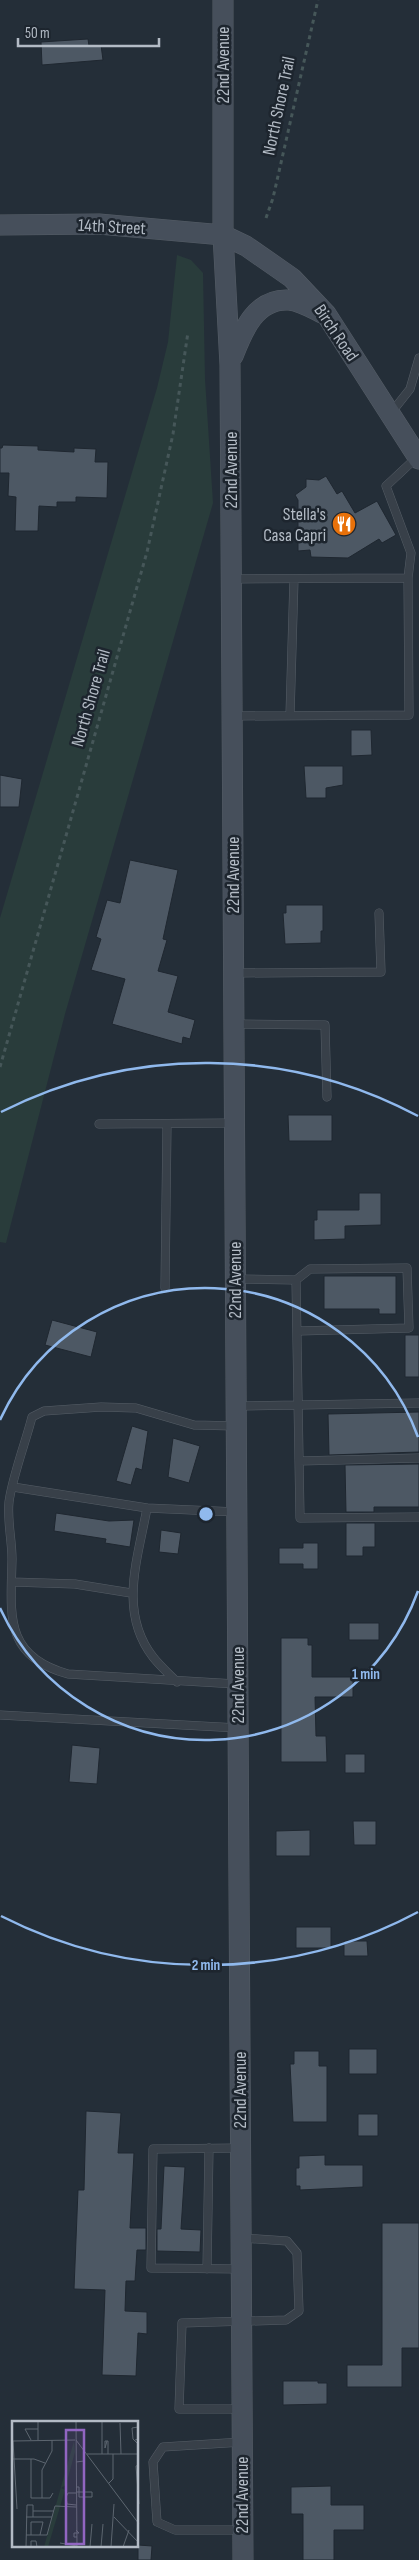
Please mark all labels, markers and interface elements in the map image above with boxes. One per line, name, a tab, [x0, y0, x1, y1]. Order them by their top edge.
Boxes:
scale bar	[18, 15, 159, 47]
text: 50 m	[25, 24, 50, 43]
street label: 22nd Avenue	[213, 27, 234, 103]
street label: North Shore Trail	[258, 55, 300, 157]
street label: 14th Street	[78, 215, 147, 239]
street label: Birch Road	[309, 301, 363, 365]
street label: 22nd Avenue	[221, 432, 242, 508]
place label: Stella's Casa Capri	[263, 504, 326, 546]
restaurant icon: Stella's Casa Capri	[331, 511, 357, 537]
street label: North Shore Trail	[67, 647, 115, 749]
street label: 22nd Avenue	[223, 837, 244, 913]
street label: 22nd Avenue	[225, 1242, 246, 1318]
centre of rings	[197, 1505, 215, 1523]
street label: 22nd Avenue	[228, 1647, 249, 1723]
text: 1 min	[352, 1665, 380, 1684]
text: 2 min	[192, 1956, 220, 1975]
street label: 22nd Avenue	[230, 2052, 251, 2128]
inset map	[12, 2421, 139, 2548]
street label: 22nd Avenue	[232, 2457, 253, 2533]

